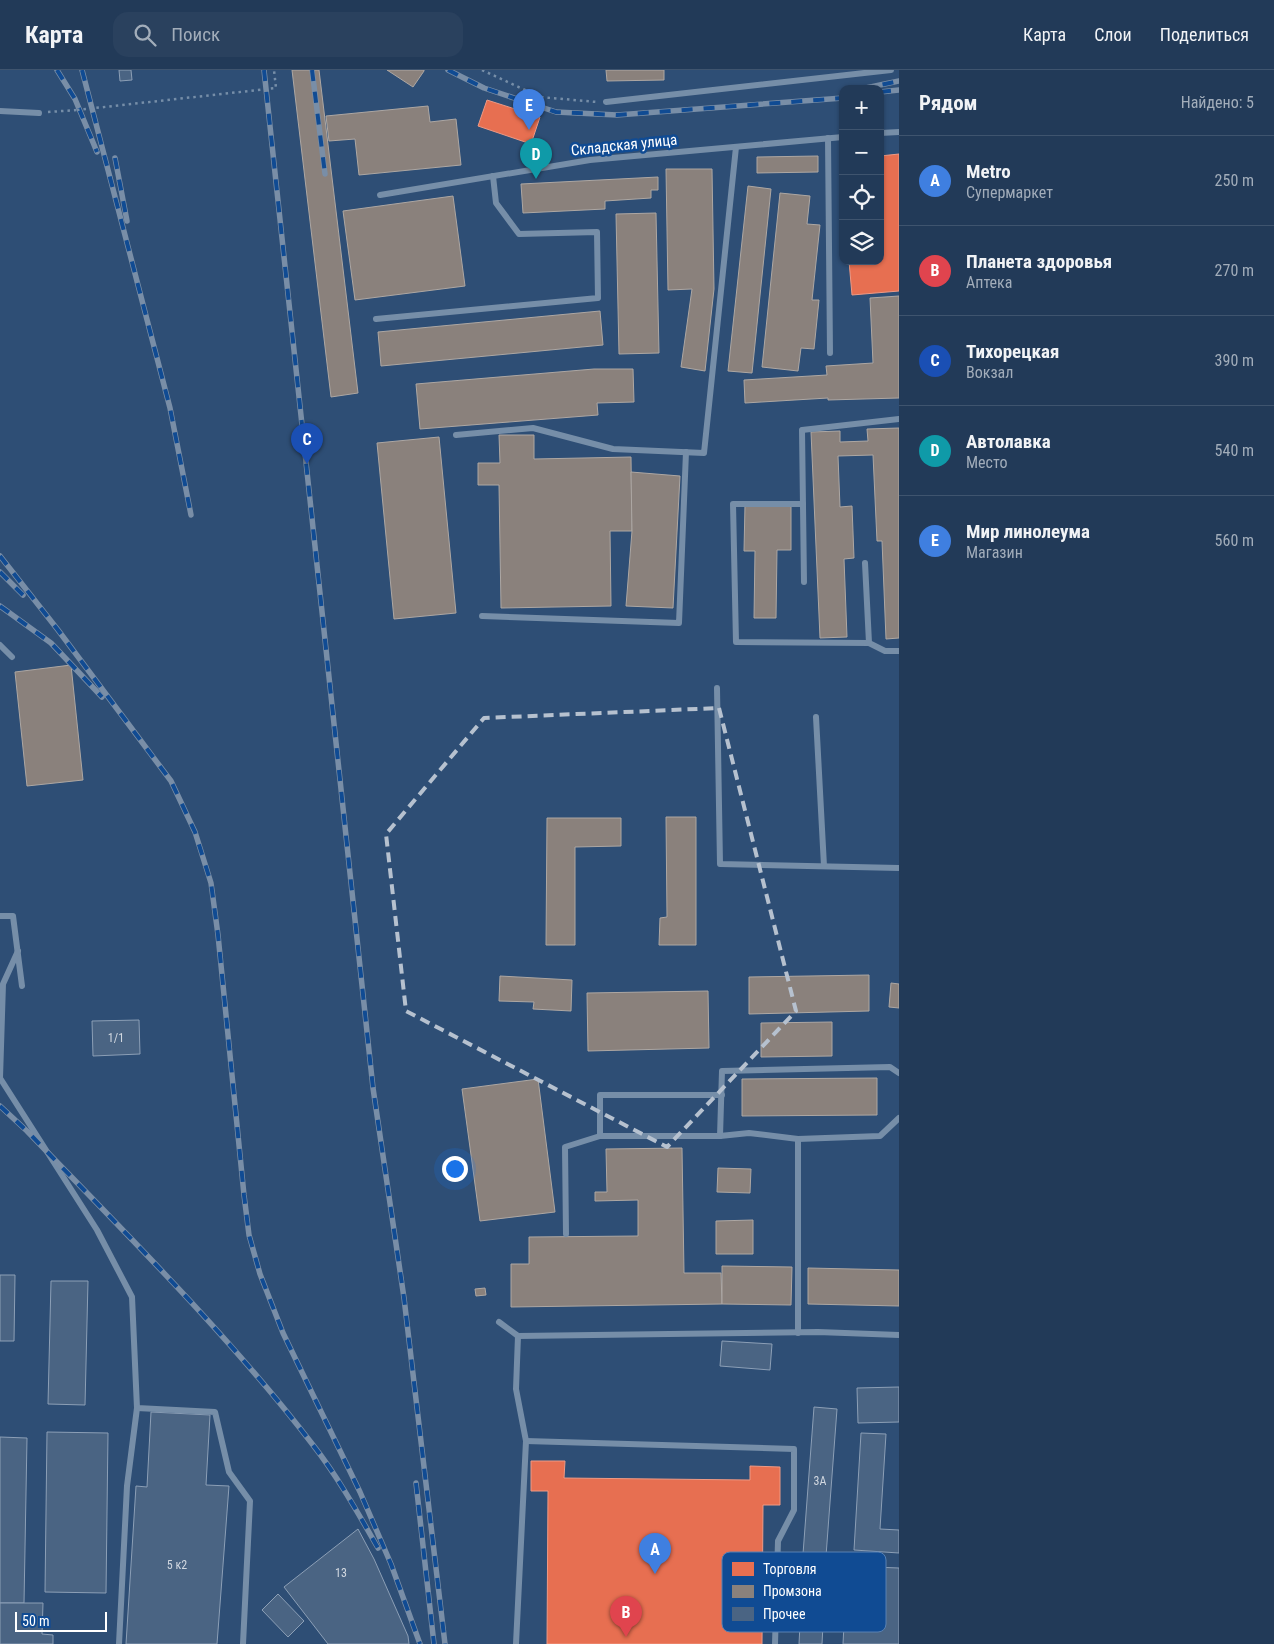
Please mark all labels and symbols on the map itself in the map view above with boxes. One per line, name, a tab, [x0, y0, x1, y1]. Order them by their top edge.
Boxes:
pin: E	[513, 89, 545, 130]
street label: Складская улица	[570, 130, 678, 160]
pin: D	[520, 138, 552, 179]
pin: C	[291, 423, 323, 464]
house number: 1/1	[108, 1031, 124, 1045]
your location	[442, 1156, 468, 1182]
house number: 3А	[814, 1474, 827, 1488]
pin: A	[639, 1533, 671, 1574]
legend	[722, 1552, 886, 1632]
house number: 5 к2	[167, 1558, 187, 1572]
text: Торговля	[763, 1561, 817, 1577]
house number: 13	[335, 1566, 347, 1580]
text: Промзона	[763, 1583, 822, 1599]
pin: B	[610, 1596, 642, 1637]
text: Прочее	[763, 1606, 806, 1622]
scale bar	[15, 1609, 108, 1632]

